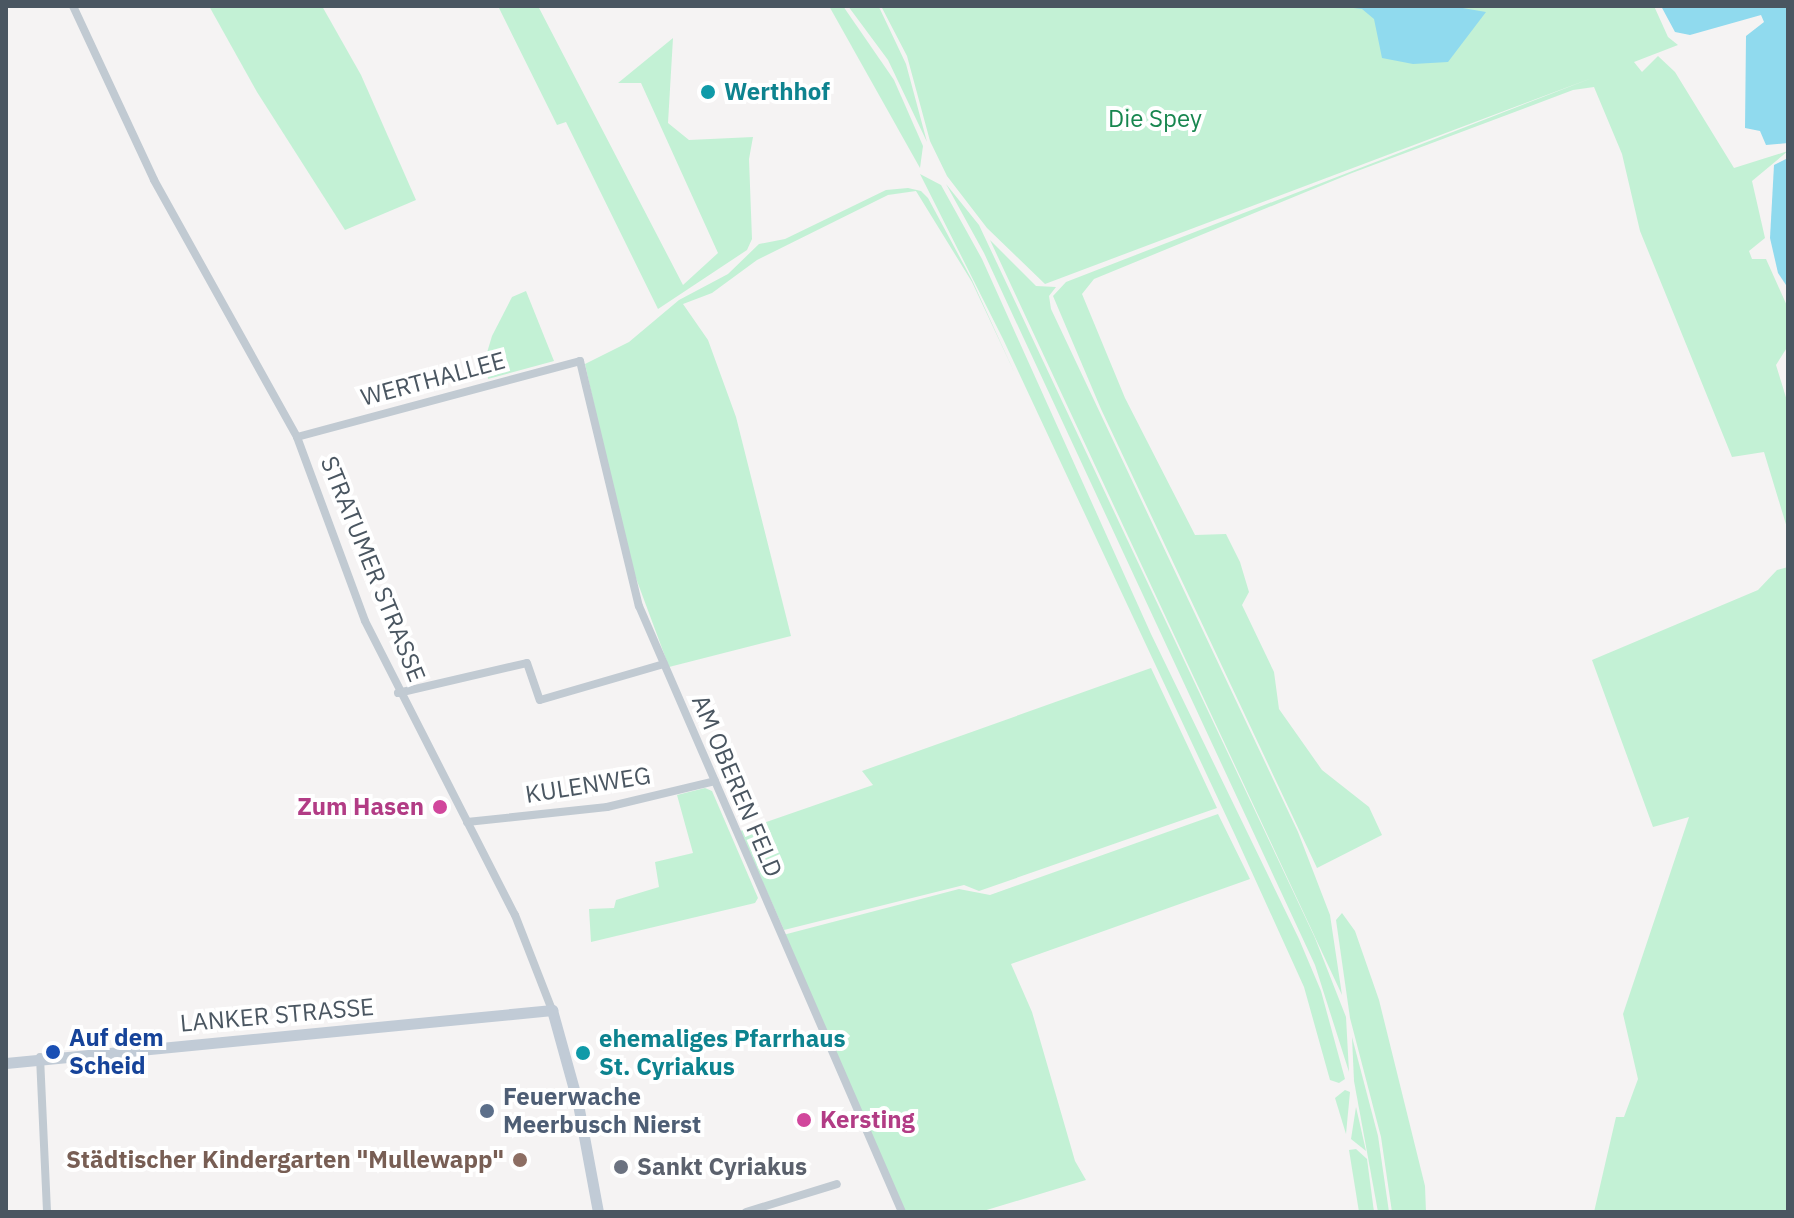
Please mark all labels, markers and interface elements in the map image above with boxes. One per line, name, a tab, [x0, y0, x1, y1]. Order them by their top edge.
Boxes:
place label: Werthhof	[724, 78, 830, 106]
marker: Werthhof	[699, 83, 717, 101]
park label: Die Spey	[1108, 105, 1202, 133]
street label: WERTHALLEE	[358, 346, 508, 412]
street label: STRATUMER STRASSE	[315, 452, 431, 686]
street label: AM OBEREN FELD	[686, 691, 788, 881]
street label: KULENWEG	[523, 761, 653, 809]
place label: Zum Hasen	[297, 793, 424, 821]
marker: Zum Hasen	[431, 798, 449, 816]
street label: LANKER STRASSE	[179, 992, 375, 1038]
place label: Auf dem Scheid	[69, 1024, 164, 1080]
place label: ehemaliges Pfarrhaus St. Cyriakus	[599, 1025, 846, 1081]
marker: Auf dem Scheid	[44, 1043, 62, 1061]
marker: ehemaliges Pfarrhaus St. Cyriakus	[574, 1044, 592, 1062]
place label: Feuerwache Meerbusch Nierst	[503, 1083, 701, 1139]
marker: Feuerwache Meerbusch Nierst	[478, 1102, 496, 1120]
place label: Kersting	[820, 1106, 915, 1134]
marker: Kersting	[795, 1111, 813, 1129]
place label: Städtischer Kindergarten "Mullewapp"	[66, 1146, 504, 1174]
marker: Städtischer Kindergarten "Mullewapp"	[511, 1151, 529, 1169]
place label: Sankt Cyriakus	[637, 1153, 807, 1181]
marker: Sankt Cyriakus	[612, 1158, 630, 1176]

